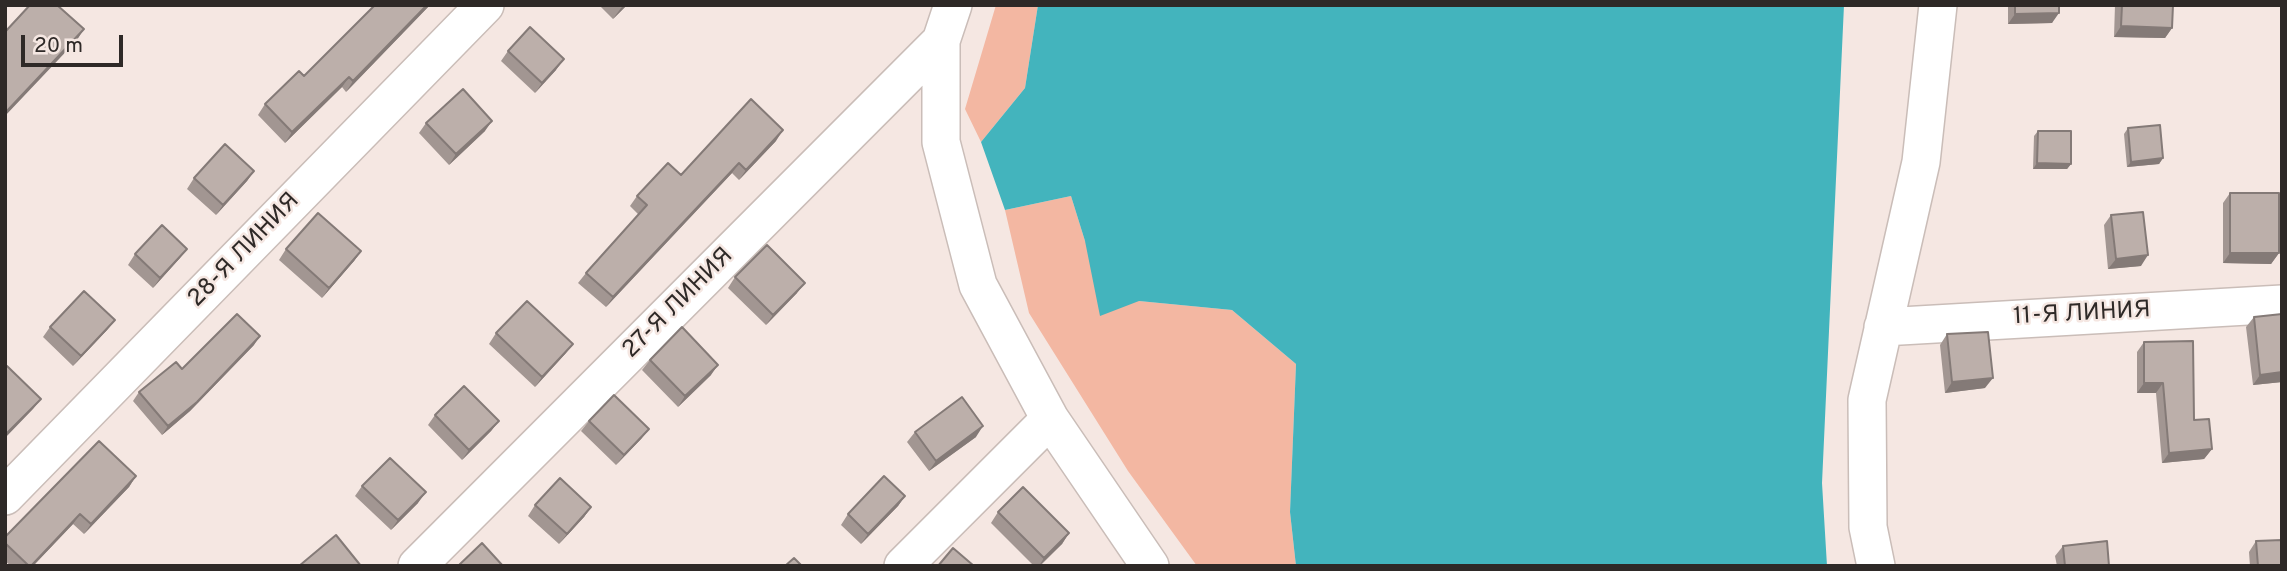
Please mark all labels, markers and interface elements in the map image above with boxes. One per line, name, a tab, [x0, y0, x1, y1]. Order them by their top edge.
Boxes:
scale bar	[24, 21, 126, 65]
text: 20 m	[34, 33, 83, 60]
street label: 28-Я ЛИНИЯ	[183, 188, 307, 314]
street label: 27-Я ЛИНИЯ	[618, 243, 740, 365]
street label: 11-Я ЛИНИЯ	[2013, 297, 2151, 333]

